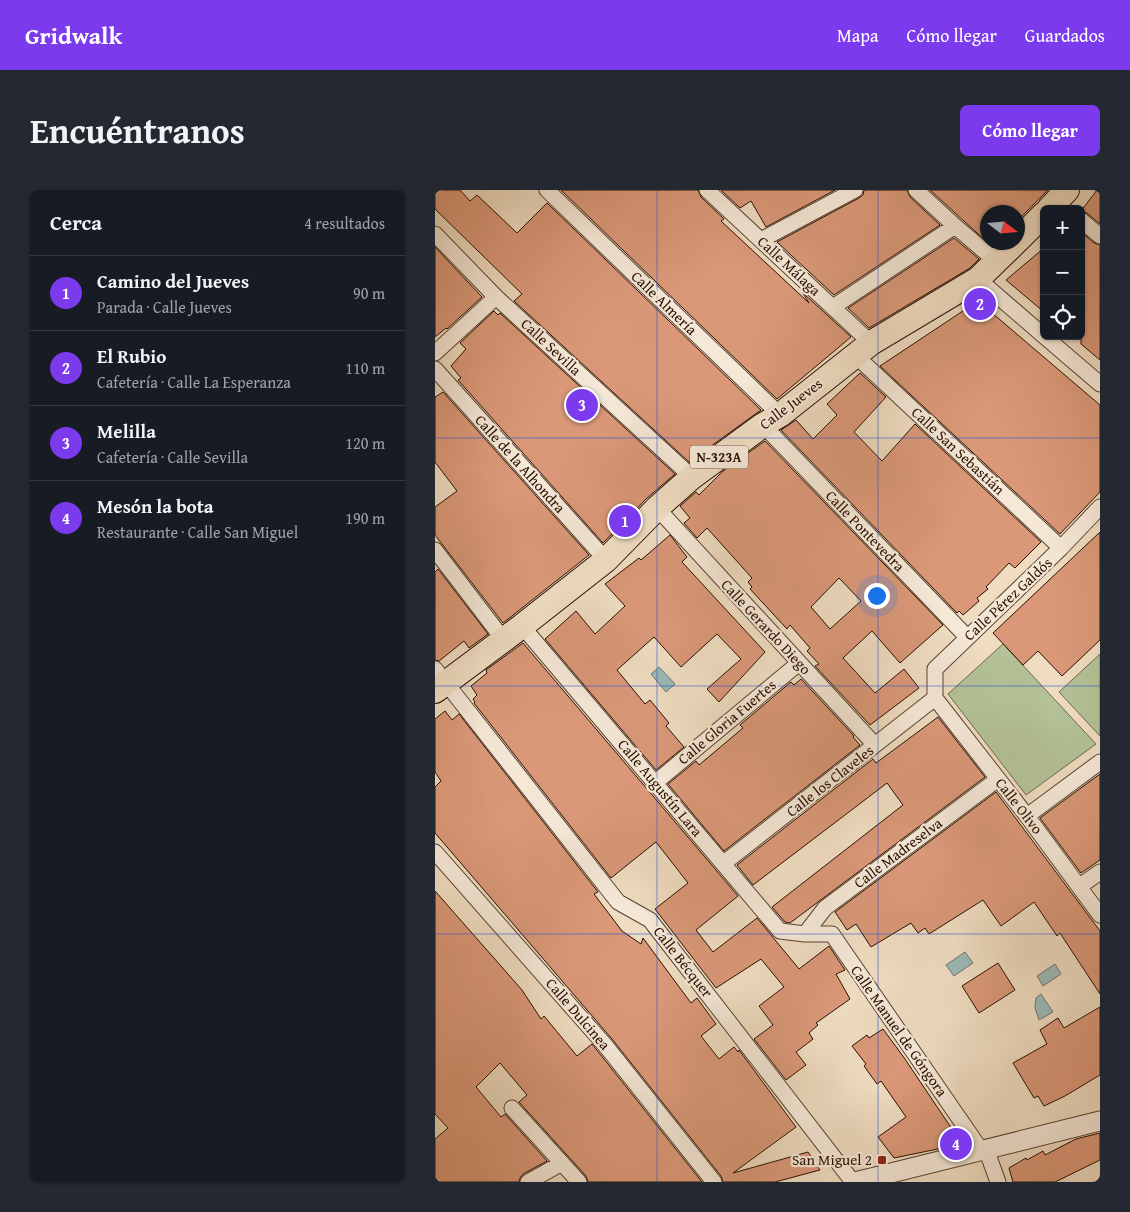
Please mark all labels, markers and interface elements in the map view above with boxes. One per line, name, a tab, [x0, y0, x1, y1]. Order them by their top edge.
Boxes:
text: Gridwalk	[25, 18, 122, 53]
text: Mapa	[837, 22, 879, 49]
text: Cómo llegar	[907, 22, 997, 49]
text: Guardados	[1025, 22, 1105, 49]
text: Encuéntranos	[30, 105, 245, 156]
button: Cómo llegar	[960, 105, 1100, 156]
north arrow	[980, 205, 1025, 250]
map controls	[1040, 205, 1085, 340]
button: +	[1040, 205, 1085, 250]
text: Cerca	[50, 207, 102, 238]
text: 4 resultados	[304, 211, 385, 235]
street label: Calle Málaga	[753, 231, 825, 300]
button: −	[1040, 250, 1085, 295]
street label: Calle Almería	[627, 266, 702, 339]
text: Camino del Jueves	[97, 267, 249, 295]
text: 1	[62, 281, 70, 305]
text: 90 m	[353, 281, 385, 305]
pin: 2	[964, 285, 996, 323]
text: Parada · Calle Jueves	[97, 295, 232, 319]
button: locate	[1040, 295, 1085, 340]
street label: Calle Sevilla	[517, 313, 586, 380]
text: El Rubio	[97, 342, 166, 370]
text: 2	[62, 356, 70, 380]
text: 110 m	[345, 356, 385, 380]
text: Cafetería · Calle La Esperanza	[97, 370, 291, 394]
street label: Calle Jueves	[755, 373, 827, 434]
pin: 3	[566, 386, 598, 424]
street label: Calle San Sebastián	[907, 402, 1010, 500]
street label: Calle de la Alhondra	[470, 410, 570, 517]
text: Melilla	[97, 417, 156, 445]
text: 3	[62, 431, 70, 455]
text: 120 m	[345, 431, 385, 455]
text: Cafetería · Calle Sevilla	[97, 445, 248, 469]
road number: N-323A	[690, 446, 748, 468]
street label: Calle Pontevedra	[821, 485, 910, 576]
text: Mesón la bota	[97, 492, 214, 520]
pin: 1	[609, 502, 641, 540]
text: 4	[62, 506, 70, 530]
text: 190 m	[345, 506, 385, 530]
text: Restaurante · Calle San Miguel	[97, 520, 298, 544]
street label: Calle Pérez Galdós	[959, 552, 1056, 645]
street label: Calle Gerardo Diego	[717, 574, 816, 679]
your location	[864, 583, 890, 609]
street label: Calle Gloria Fuertes	[673, 674, 780, 769]
street label: Calle Augustín Lara	[613, 734, 707, 841]
street label: Calle los Claveles	[782, 740, 878, 821]
street label: Calle Olivo	[991, 773, 1048, 839]
street label: Calle Madreselva	[849, 812, 946, 893]
street label: Calle Bécquer	[649, 922, 718, 1002]
street label: Calle Manuel de Góngora	[846, 961, 953, 1101]
street label: Calle Dulcinea	[541, 973, 615, 1054]
pin: 4	[940, 1125, 972, 1163]
place label: San Miguel 2	[792, 1149, 872, 1170]
marker: San Miguel 2	[876, 1154, 888, 1166]

